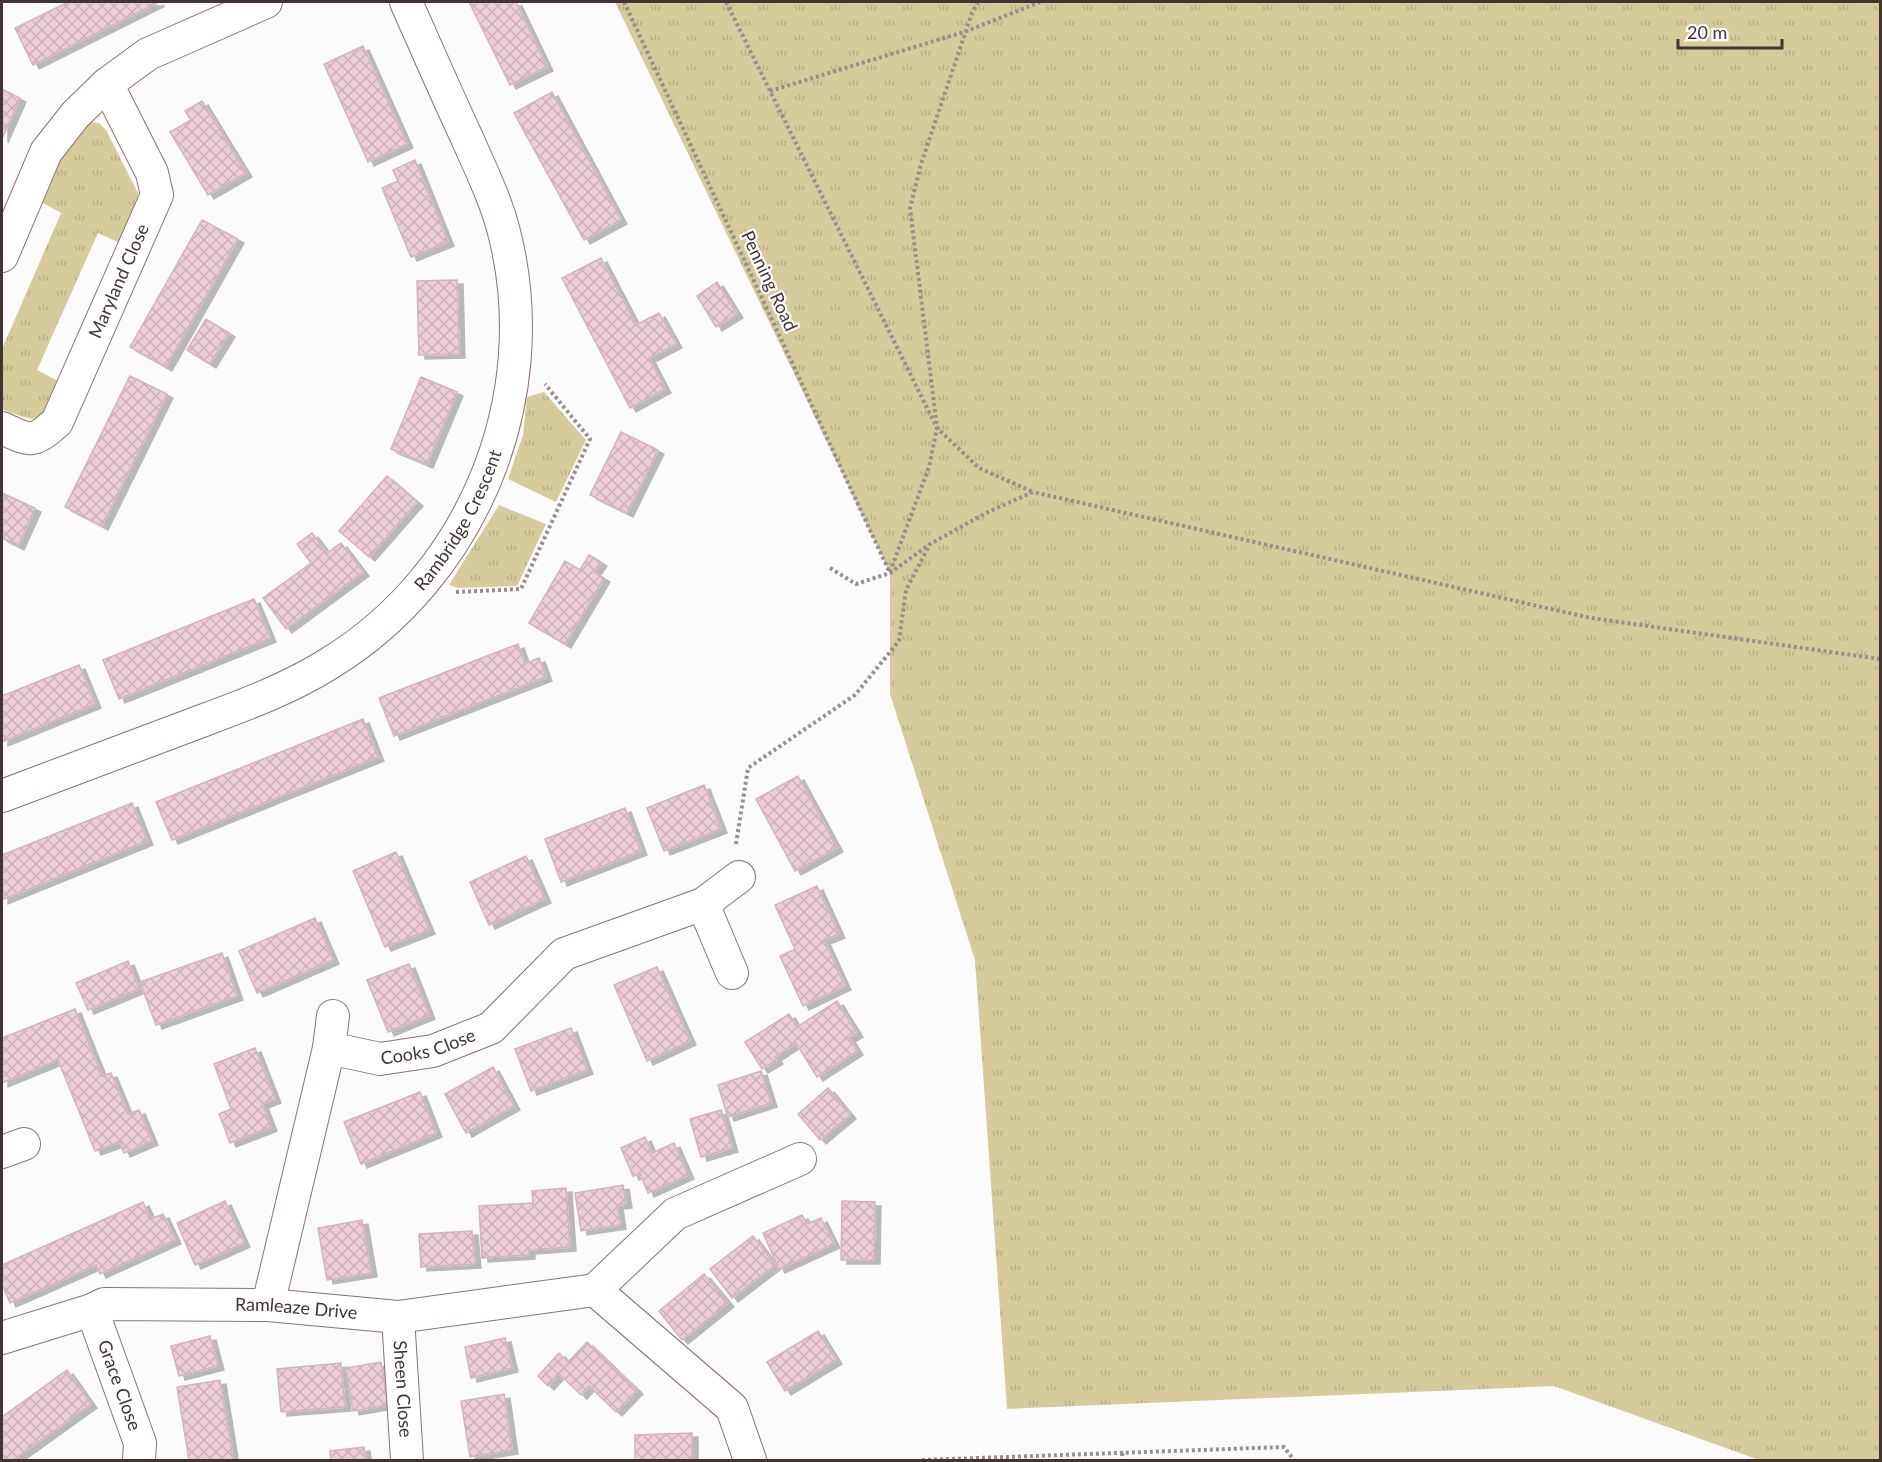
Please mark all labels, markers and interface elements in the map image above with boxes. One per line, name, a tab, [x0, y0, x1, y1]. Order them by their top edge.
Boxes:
scale bar	[1678, 12, 1782, 50]
text: 20 m	[1687, 21, 1727, 43]
street label: Maryland Close	[83, 220, 153, 341]
street label: Penning Road	[737, 227, 803, 334]
street label: Rambridge Crescent	[409, 446, 506, 595]
street label: Cooks Close	[379, 1023, 478, 1069]
street label: Ramleaze Drive	[235, 1293, 358, 1323]
street label: Grace Close	[94, 1337, 147, 1433]
street label: Sheen Close	[389, 1340, 418, 1438]

